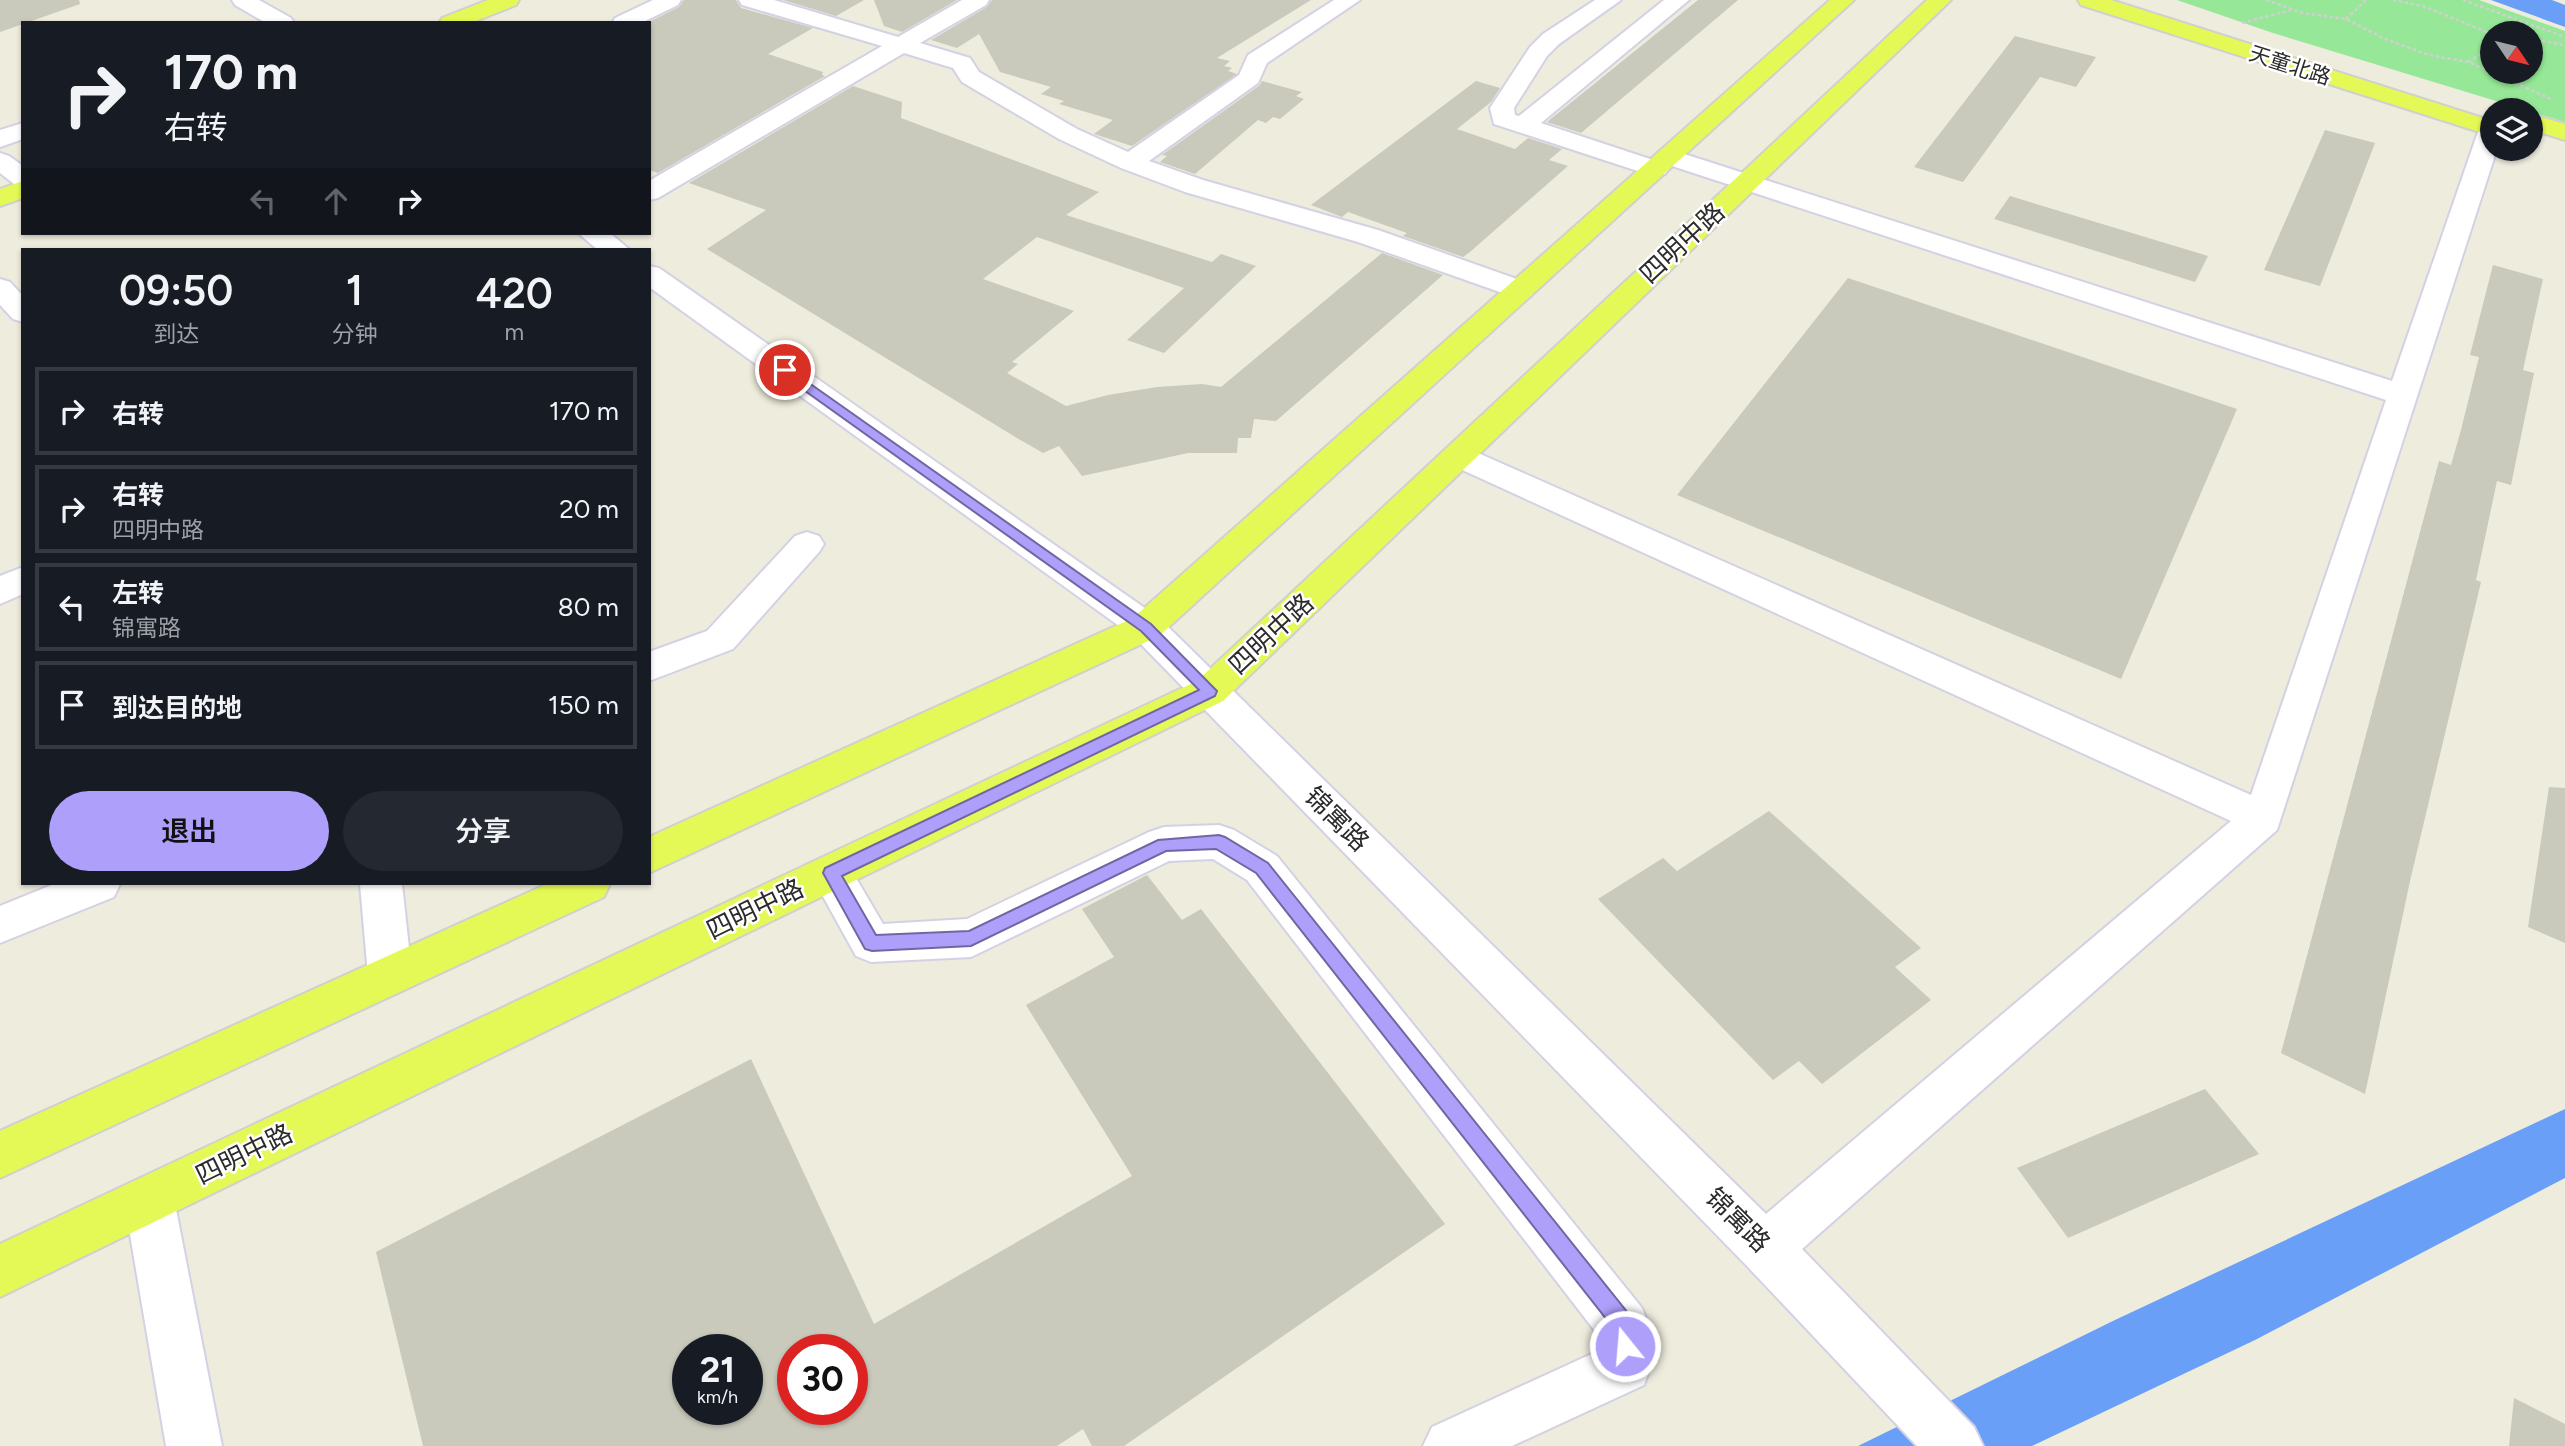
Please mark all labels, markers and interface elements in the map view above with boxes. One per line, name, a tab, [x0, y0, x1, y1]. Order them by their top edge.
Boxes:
north arrow	[2480, 21, 2543, 84]
map controls	[2480, 21, 2543, 161]
street label: 天童北路	[2246, 40, 2334, 90]
text: 170 m	[164, 42, 298, 101]
icon: right	[49, 49, 140, 140]
button: layers	[2480, 98, 2543, 161]
text: 右转	[164, 109, 228, 147]
icon: left	[244, 182, 282, 220]
icon: ahead	[317, 182, 355, 220]
icon: right	[390, 182, 428, 220]
street label: 四明中路	[1633, 196, 1731, 290]
text: 09:50	[119, 265, 233, 316]
text: 1	[346, 265, 363, 316]
text: 420	[476, 268, 553, 319]
text: m	[504, 318, 524, 346]
text: 到达	[153, 320, 199, 348]
text: 分钟	[331, 320, 377, 348]
pin	[755, 340, 815, 400]
icon: arrive	[766, 351, 804, 389]
icon: right	[53, 392, 91, 430]
text: 170 m	[549, 395, 619, 427]
text: 右转	[112, 398, 164, 430]
text: 右转	[112, 479, 164, 511]
icon: right	[53, 490, 91, 528]
text: 20 m	[559, 493, 619, 525]
text: 四明中路	[112, 516, 204, 544]
text: 左转	[112, 577, 164, 609]
street label: 四明中路	[1222, 587, 1320, 681]
icon: left	[53, 588, 91, 626]
text: 80 m	[558, 591, 619, 623]
text: 锦寓路	[112, 614, 181, 642]
icon: arrive	[53, 686, 91, 724]
text: 150 m	[548, 689, 619, 721]
text: 到达目的地	[112, 692, 242, 724]
street label: 锦寓路	[1298, 780, 1376, 858]
button: 退出	[49, 791, 329, 871]
button: 分享	[343, 791, 623, 871]
street label: 四明中路	[701, 872, 809, 946]
street label: 四明中路	[190, 1117, 298, 1191]
street label: 锦寓路	[1699, 1181, 1777, 1259]
position arrow	[1588, 1309, 1662, 1383]
speed limit sign: 30	[777, 1334, 868, 1425]
text: 21	[700, 1349, 735, 1391]
text: km/h	[697, 1386, 738, 1408]

